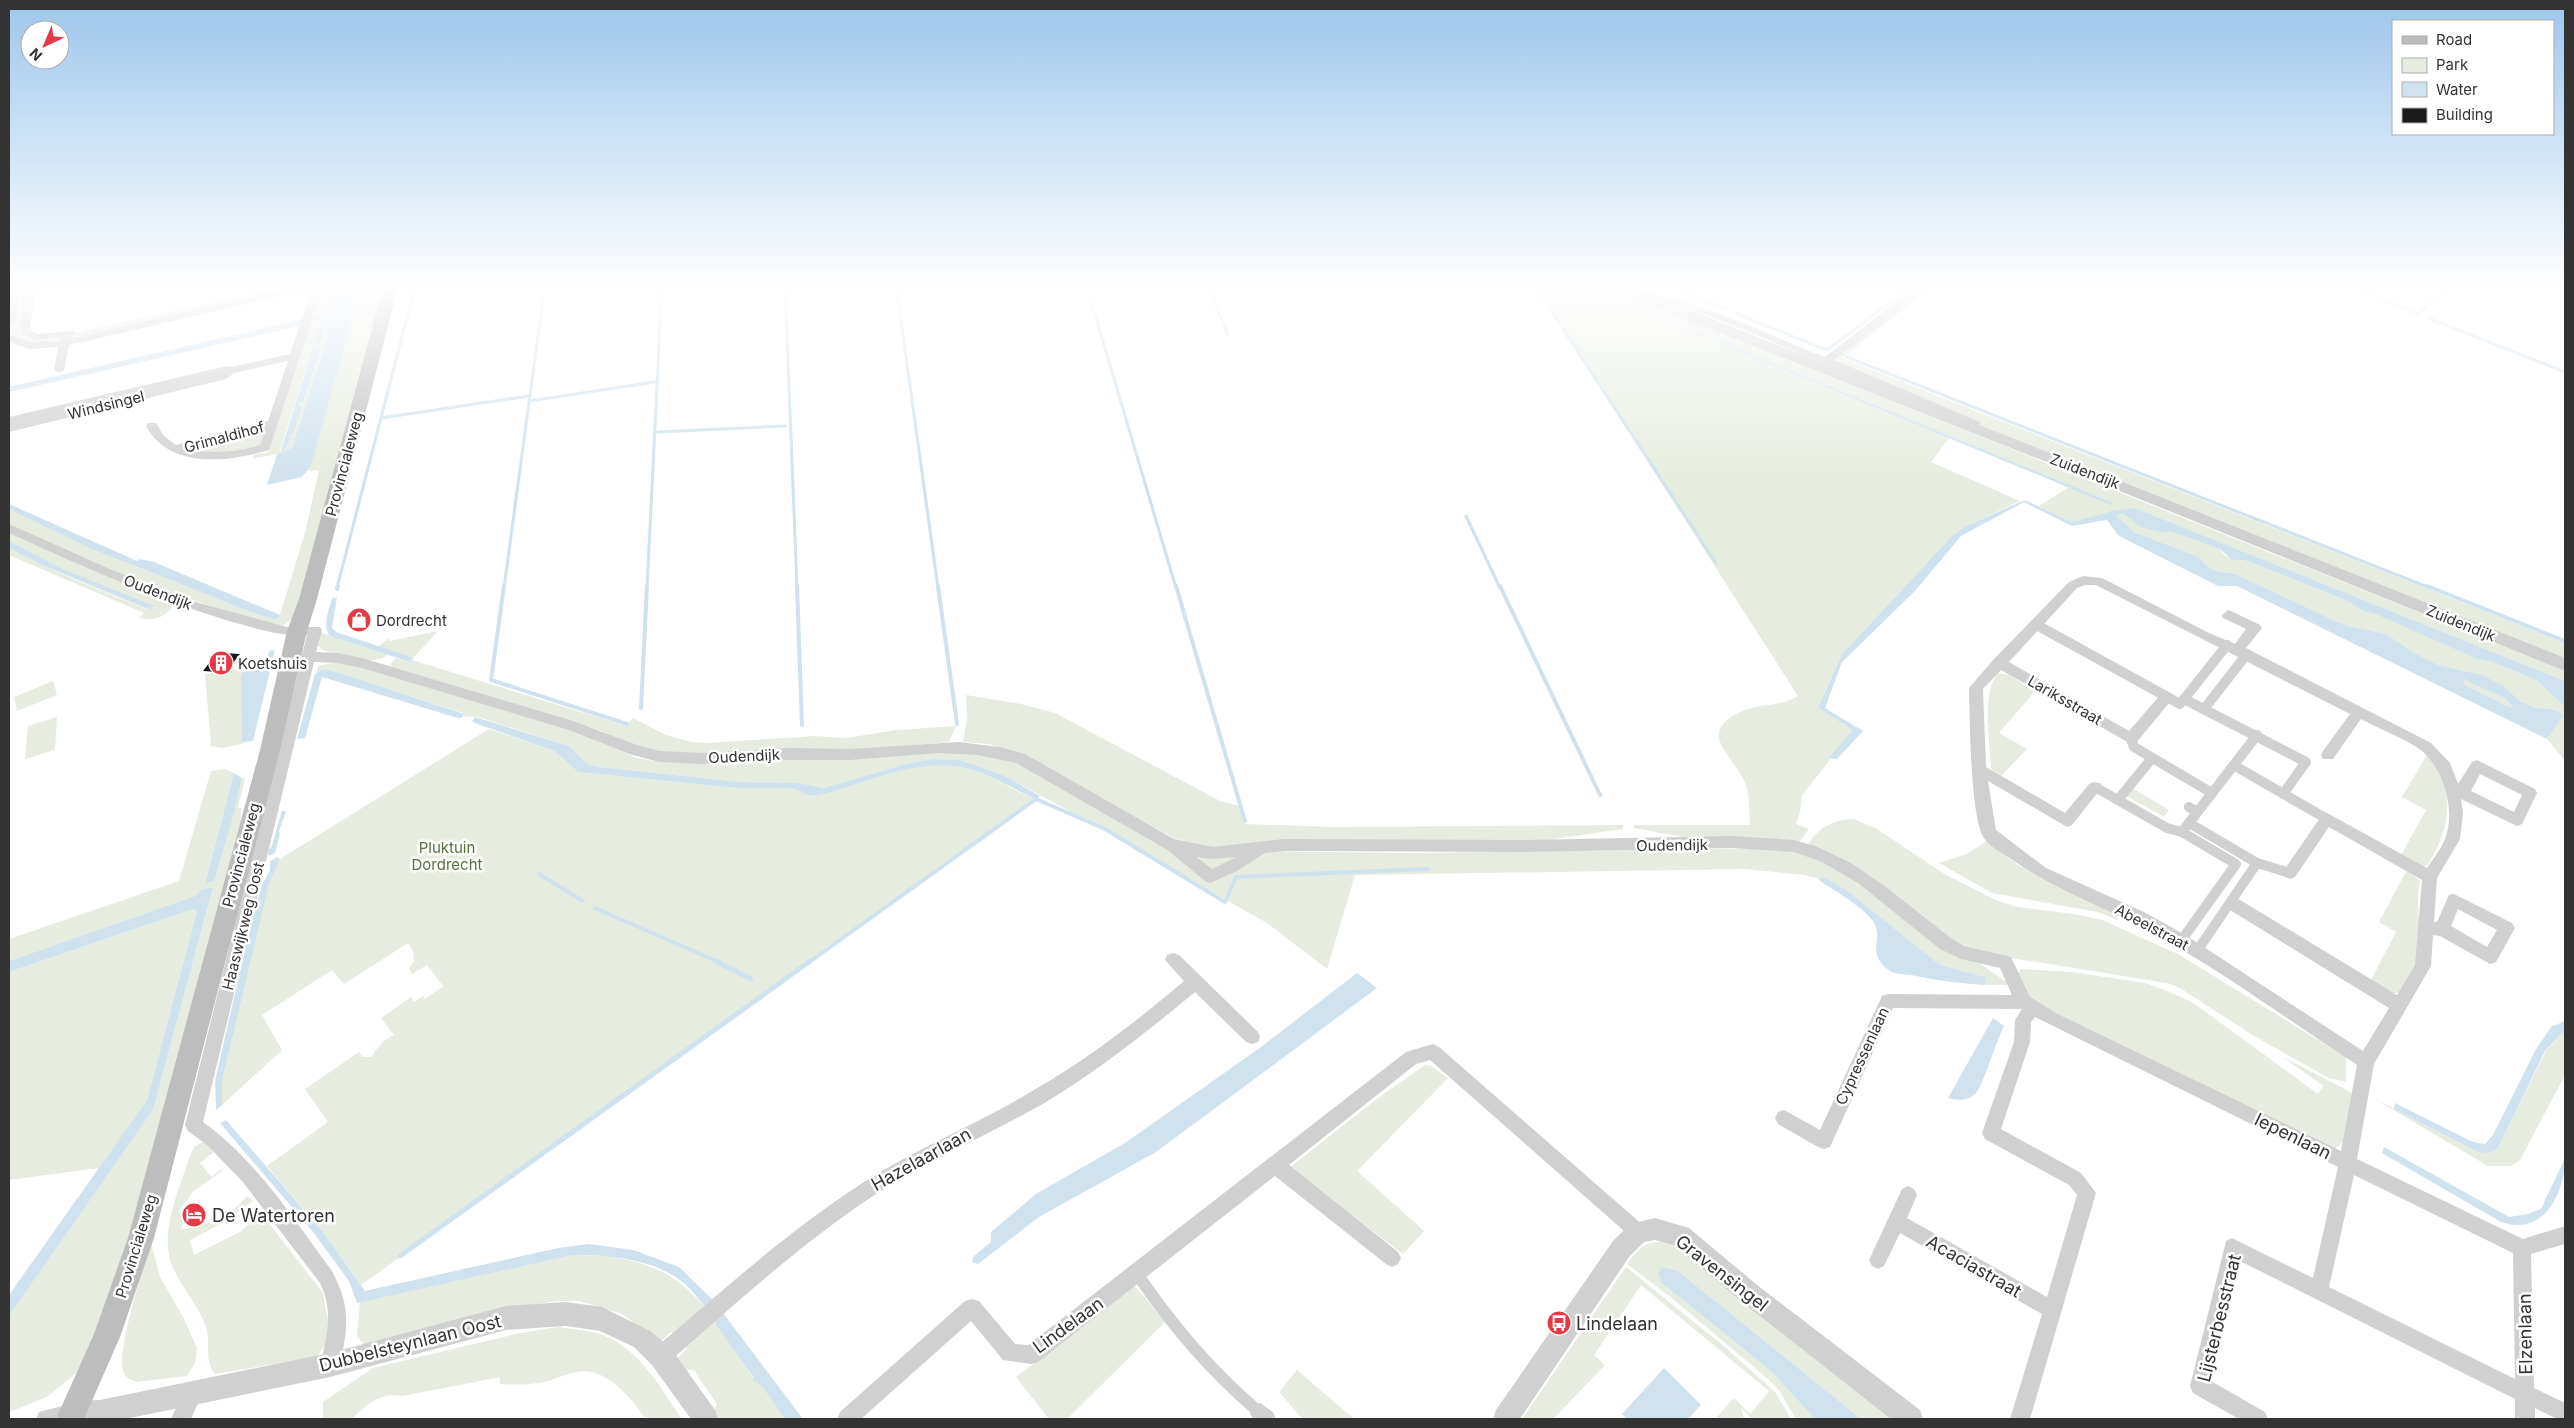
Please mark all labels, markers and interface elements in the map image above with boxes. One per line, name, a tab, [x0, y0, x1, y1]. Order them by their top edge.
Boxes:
north arrow	[20, 20, 70, 70]
legend	[2392, 20, 2554, 135]
text: Road	[2436, 30, 2472, 49]
text: N	[26, 45, 45, 65]
text: Park	[2436, 55, 2469, 74]
text: Water	[2436, 80, 2478, 99]
text: Building	[2436, 105, 2493, 124]
street label: Windsingel	[66, 386, 146, 424]
street label: Provincialeweg	[321, 410, 367, 518]
street label: Grimaldihof	[182, 417, 267, 457]
street label: Zuidendijk	[2047, 449, 2123, 493]
street label: Oudendijk	[121, 570, 196, 614]
street label: Zuidendijk	[2423, 600, 2499, 646]
shop icon: Dordrecht	[346, 607, 372, 633]
place label: Dordrecht	[376, 611, 447, 630]
building icon: Koetshuis	[208, 650, 234, 676]
place label: Koetshuis	[238, 654, 307, 673]
street label: Lariksstraat	[2024, 671, 2106, 729]
street label: Oudendijk	[708, 745, 781, 767]
street label: Provincialeweg	[218, 801, 264, 909]
street label: Oudendijk	[1636, 835, 1709, 855]
park label: Pluktuin Dordrecht	[412, 838, 483, 874]
street label: Haaswijkweg Oost	[218, 860, 268, 992]
street label: Abeelstraat	[2112, 900, 2192, 954]
street label: Cypressenlaan	[1831, 1004, 1893, 1108]
street label: Iepenlaan	[2251, 1108, 2335, 1164]
street label: Hazelaarlaan	[868, 1123, 974, 1195]
street label: Provincialeweg	[111, 1192, 161, 1300]
hotel icon: De Watertoren	[181, 1202, 207, 1228]
place label: De Watertoren	[212, 1205, 335, 1226]
street label: Gravensingel	[1672, 1230, 1772, 1316]
street label: Acaciastraat	[1923, 1230, 2025, 1302]
street label: Lijsterbesstraat	[2193, 1252, 2245, 1384]
street label: Lindelaan	[1029, 1292, 1107, 1358]
street label: Elzenlaan	[2514, 1293, 2536, 1375]
street label: Dubbelsteynlaan Oost	[317, 1310, 503, 1376]
bus stop icon: Lindelaan	[1546, 1310, 1572, 1336]
place label: Lindelaan	[1576, 1313, 1658, 1334]

